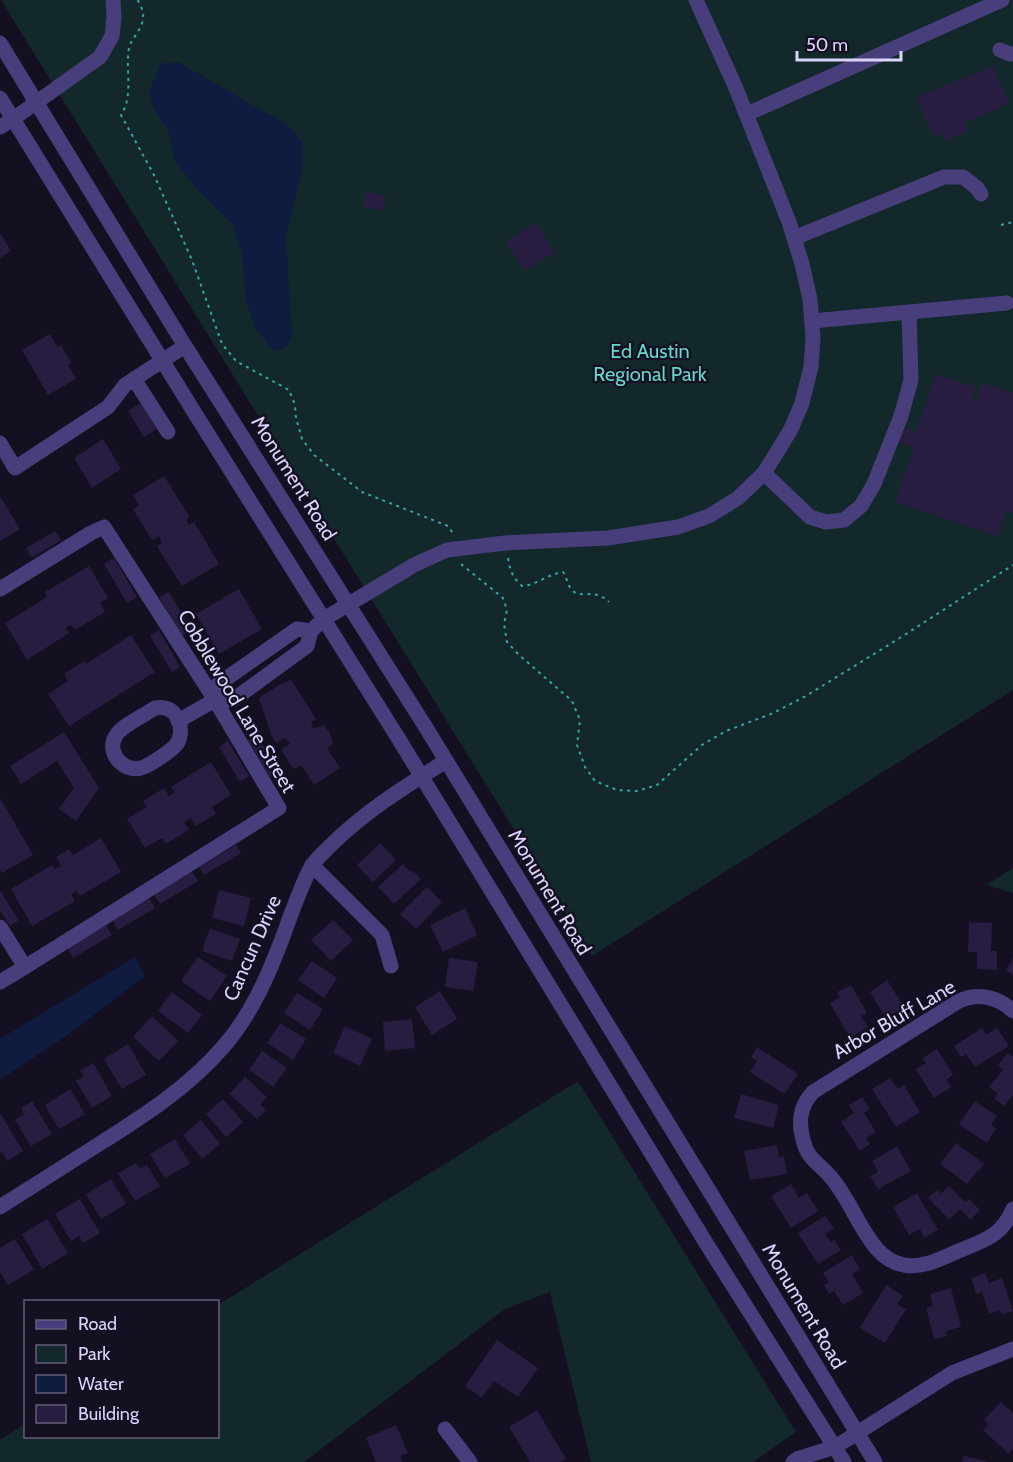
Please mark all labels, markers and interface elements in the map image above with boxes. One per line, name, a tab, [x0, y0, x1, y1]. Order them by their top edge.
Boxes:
scale bar	[797, 24, 900, 62]
text: 50 m	[806, 34, 848, 56]
park label: Ed Austin Regional Park	[593, 339, 707, 386]
street label: Monument Road	[246, 411, 342, 545]
street label: Cobblewood Lane Street	[173, 605, 301, 797]
street label: Monument Road	[503, 825, 597, 959]
street label: Cancun Drive	[218, 891, 286, 1005]
street label: Arbor Bluff Lane	[829, 974, 959, 1064]
street label: Monument Road	[757, 1239, 851, 1373]
legend	[24, 1300, 219, 1438]
text: Road	[78, 1313, 117, 1335]
text: Park	[78, 1343, 111, 1365]
text: Water	[78, 1373, 124, 1395]
text: Building	[78, 1403, 140, 1425]

